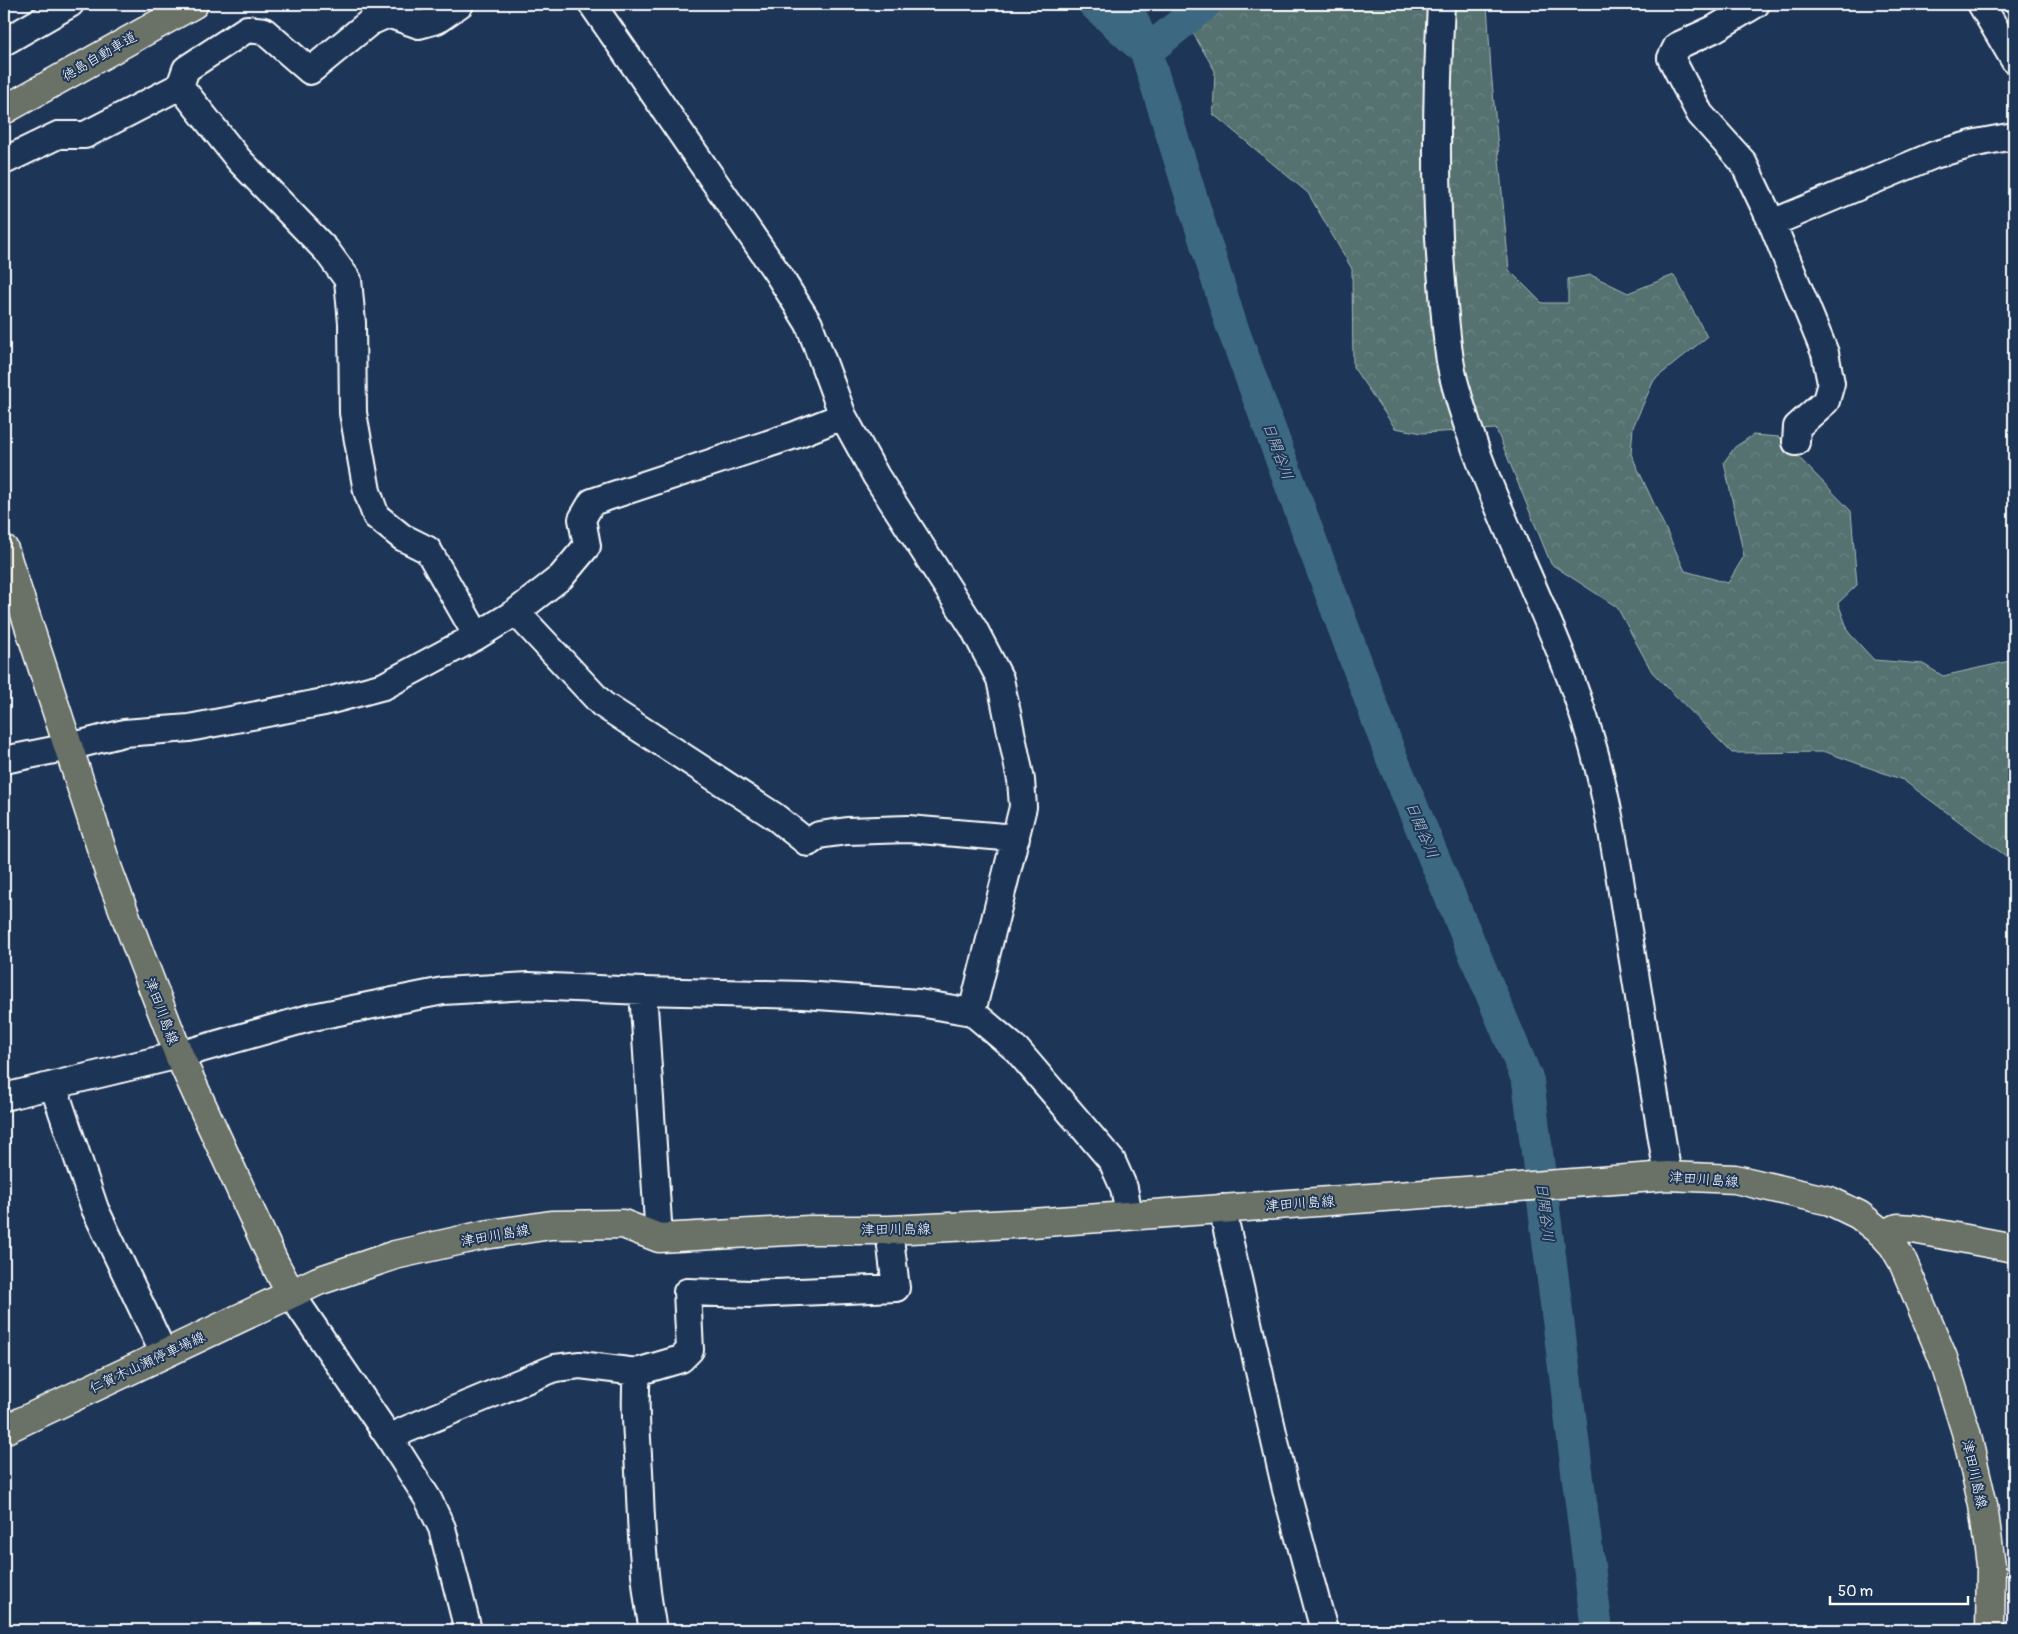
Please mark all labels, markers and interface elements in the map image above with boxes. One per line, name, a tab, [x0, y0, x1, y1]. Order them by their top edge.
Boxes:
street label: 徳島自動車道	[59, 28, 140, 85]
water label: 日開谷川	[1258, 420, 1297, 483]
water label: 日開谷川	[1401, 799, 1442, 862]
street label: 津田川島線	[141, 975, 182, 1047]
street label: 津田川島線	[1668, 1169, 1739, 1190]
water label: 日開谷川	[1531, 1181, 1558, 1243]
street label: 津田川島線	[1265, 1193, 1336, 1214]
street label: 津田川島線	[861, 1220, 931, 1239]
street label: 津田川島線	[459, 1221, 531, 1250]
street label: 仁賀木山瀬停車場線	[87, 1328, 208, 1397]
street label: 津田川島線	[1958, 1438, 1991, 1510]
scale bar	[1830, 1574, 1968, 1606]
text: 50 m	[1838, 1582, 1873, 1601]

